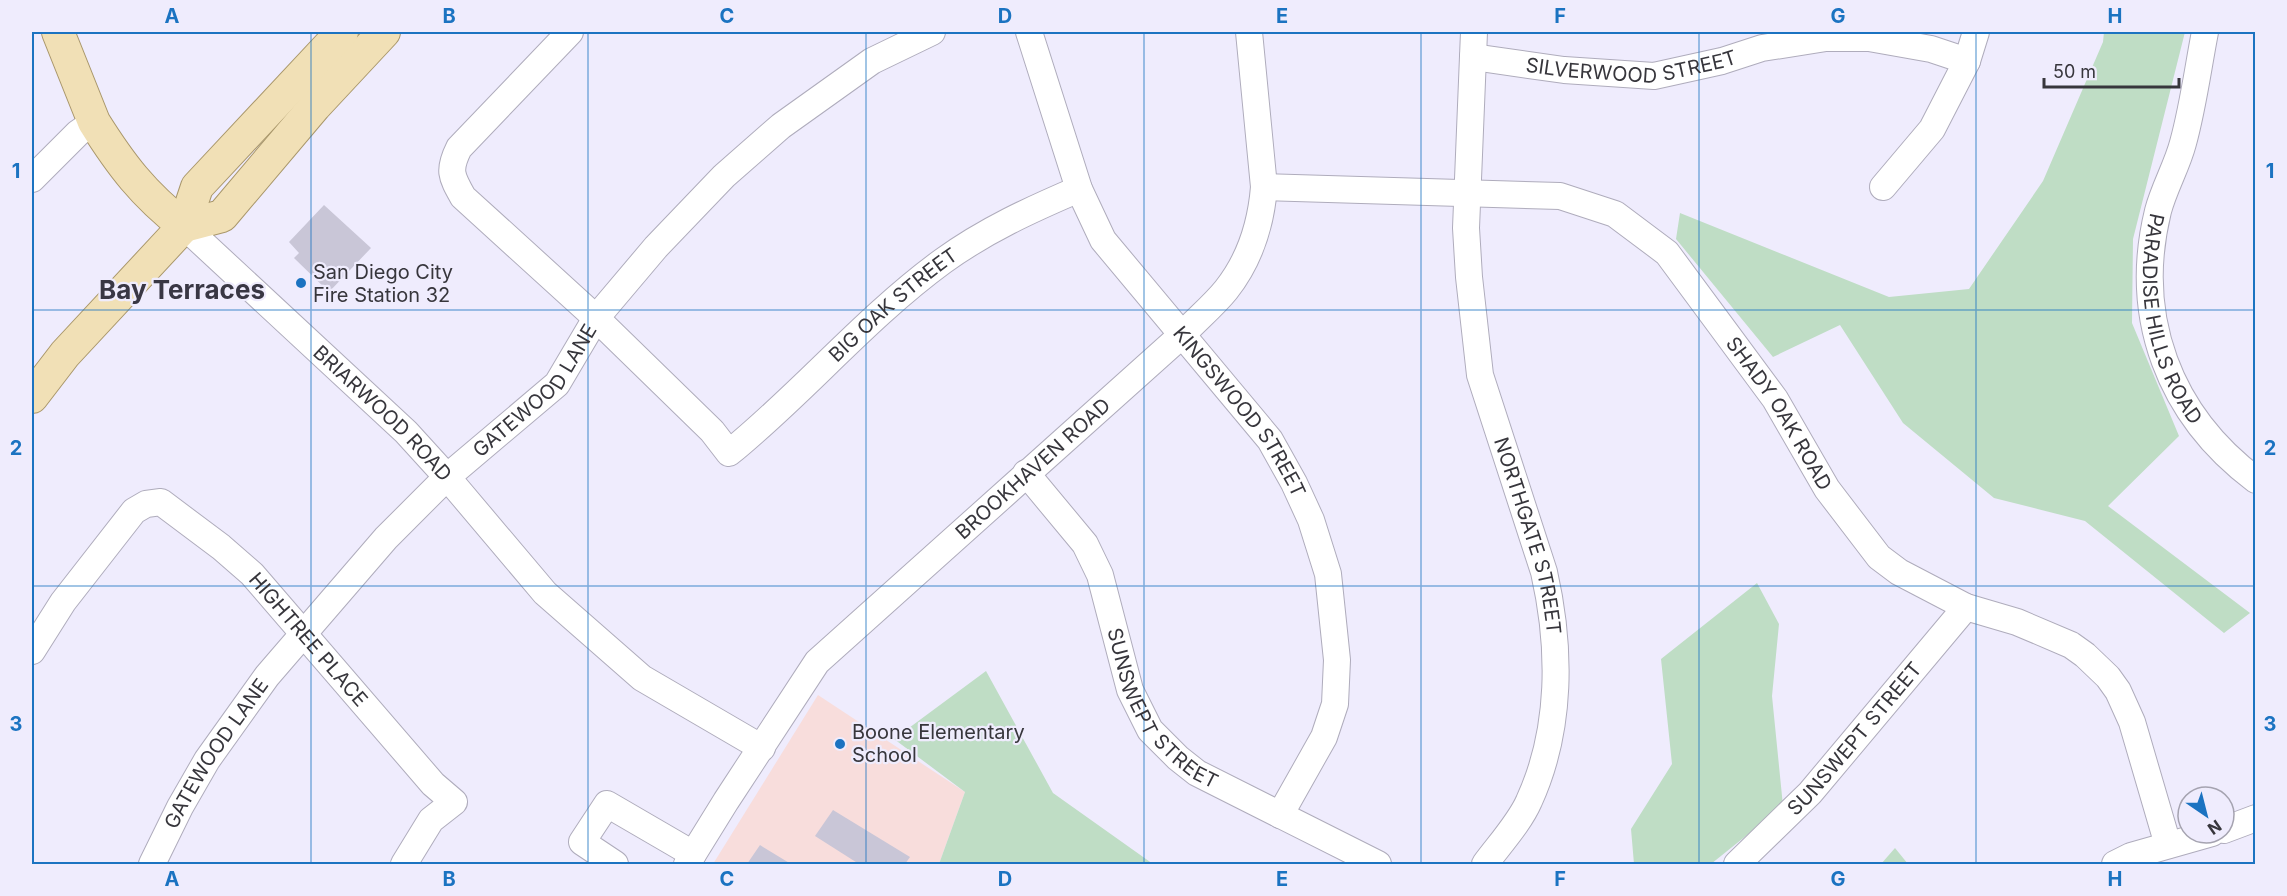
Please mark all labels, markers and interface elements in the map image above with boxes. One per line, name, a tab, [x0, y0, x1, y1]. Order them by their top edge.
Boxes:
text: A	[165, 4, 180, 28]
text: B	[442, 4, 456, 28]
text: C	[720, 4, 734, 28]
text: D	[998, 4, 1012, 28]
text: E	[1276, 4, 1288, 28]
text: F	[1554, 4, 1566, 28]
text: G	[1830, 4, 1846, 28]
text: H	[2108, 4, 2122, 28]
street label: SILVERWOOD STREET	[1524, 45, 1740, 88]
scale bar	[2044, 51, 2179, 89]
text: 50 m	[2053, 61, 2096, 82]
text: 1	[12, 159, 20, 183]
text: 1	[2266, 159, 2274, 183]
street label: PARADISE HILLS ROAD	[2138, 211, 2207, 429]
street label: BIG OAK STREET	[824, 243, 962, 367]
place label: San Diego City Fire Station 32	[313, 260, 453, 307]
district label: Bay Terraces	[99, 274, 265, 305]
marker: San Diego City Fire Station 32	[294, 276, 308, 290]
street label: GATEWOOD LANE	[468, 320, 602, 462]
street label: KINGSWOOD STREET	[1168, 321, 1311, 501]
street label: SHADY OAK ROAD	[1721, 332, 1837, 494]
street label: BRIARWOOD ROAD	[308, 340, 457, 486]
street label: BROOKHAVEN ROAD	[950, 393, 1115, 544]
street label: NORTHGATE STREET	[1489, 434, 1566, 635]
text: 2	[10, 436, 22, 460]
text: 2	[2264, 436, 2276, 460]
street label: HIGHTREE PLACE	[244, 568, 373, 711]
street label: SUNSWEPT STREET	[1102, 625, 1222, 794]
street label: SUNSWEPT STREET	[1782, 657, 1927, 820]
street label: GATEWOOD LANE	[159, 674, 273, 833]
text: 3	[10, 712, 22, 736]
text: 3	[2264, 712, 2276, 736]
place label: Boone Elementary School	[852, 720, 1025, 767]
marker: Boone Elementary School	[833, 737, 847, 751]
north arrow	[2176, 785, 2236, 845]
text: N	[2204, 816, 2225, 839]
text: A	[165, 867, 180, 891]
text: B	[442, 867, 456, 891]
text: C	[720, 867, 734, 891]
text: D	[998, 867, 1012, 891]
text: E	[1276, 867, 1288, 891]
text: F	[1554, 867, 1566, 891]
text: G	[1830, 867, 1846, 891]
text: H	[2108, 867, 2122, 891]

